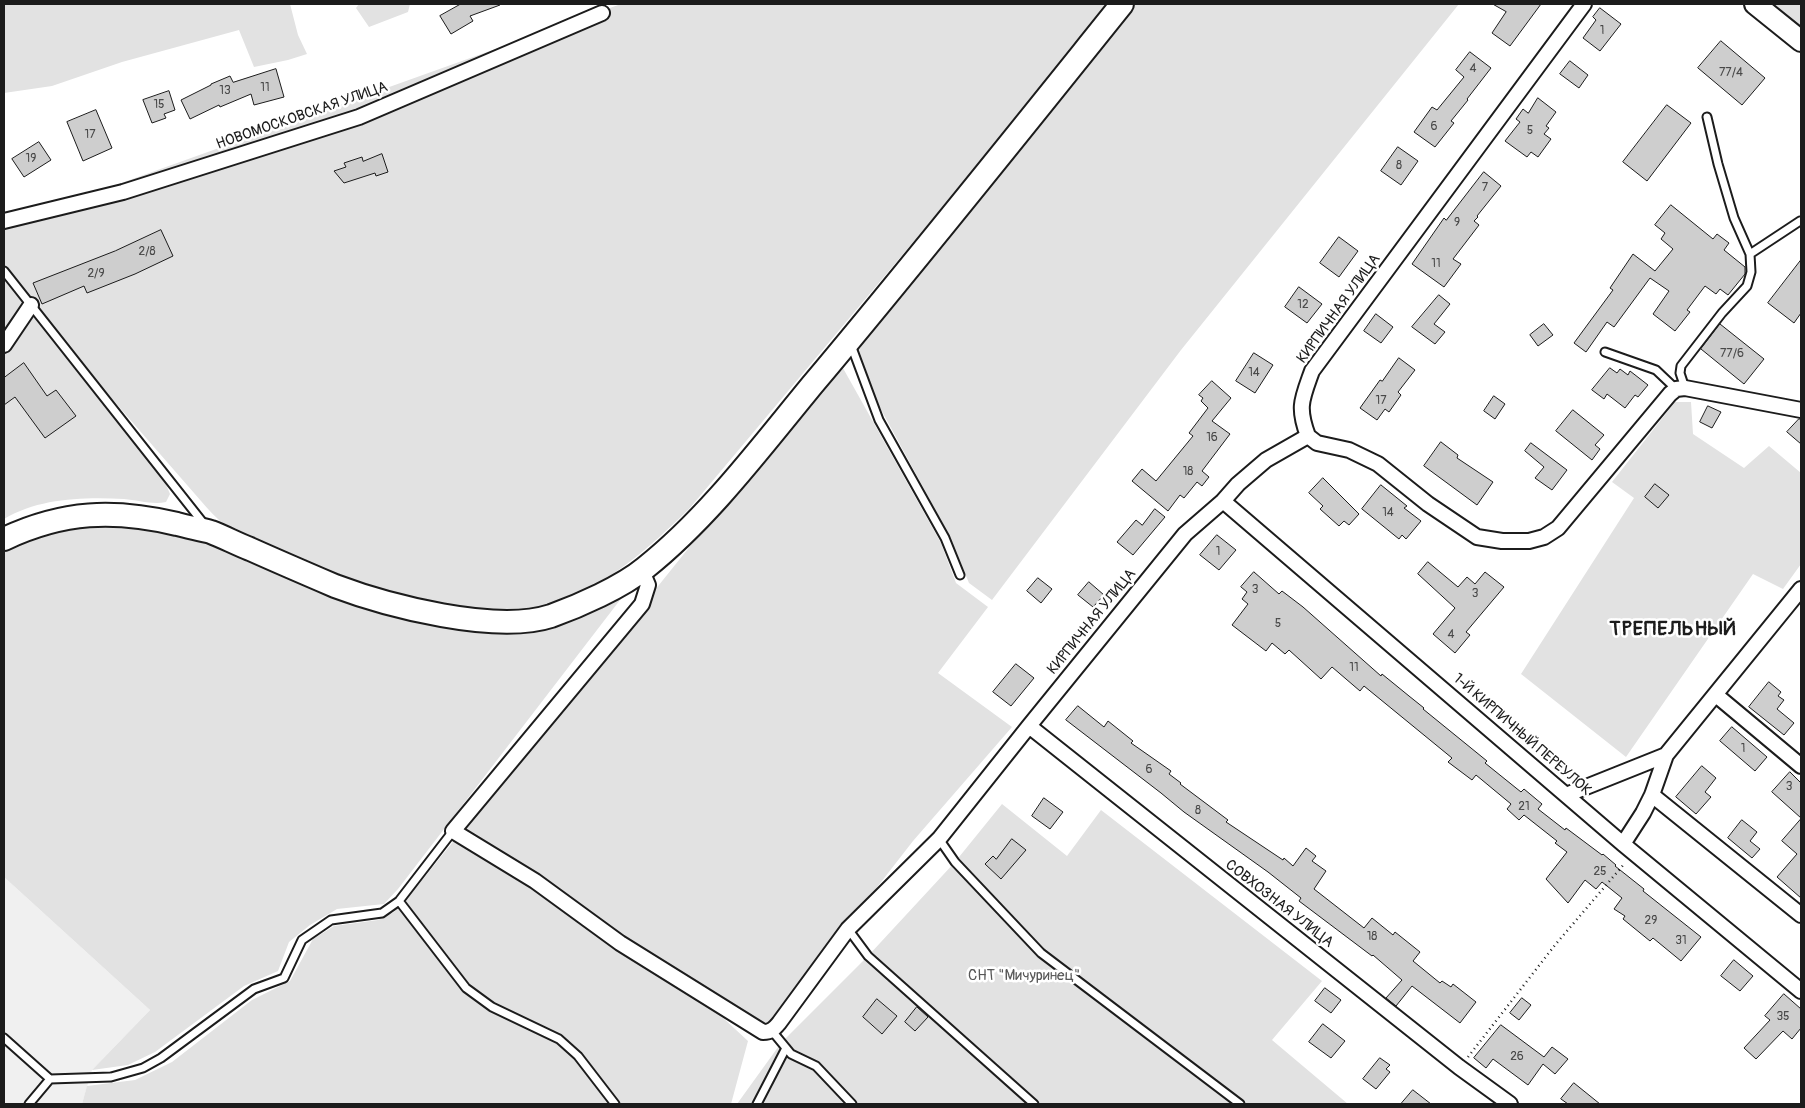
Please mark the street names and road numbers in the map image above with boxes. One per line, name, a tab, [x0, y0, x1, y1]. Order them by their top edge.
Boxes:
street label: НОВОМОСКОВСКАЯ УЛИЦА	[214, 78, 390, 154]
street label: КИРПИЧНАЯ УЛИЦА	[1293, 251, 1385, 367]
street label: КИРПИЧНАЯ УЛИЦА	[1044, 566, 1140, 678]
street label: 1-Й КИРПИЧНЫЙ ПЕРЕУЛОК	[1449, 670, 1595, 800]
street label: СОВХОЗНАЯ УЛИЦА	[1221, 856, 1337, 952]

